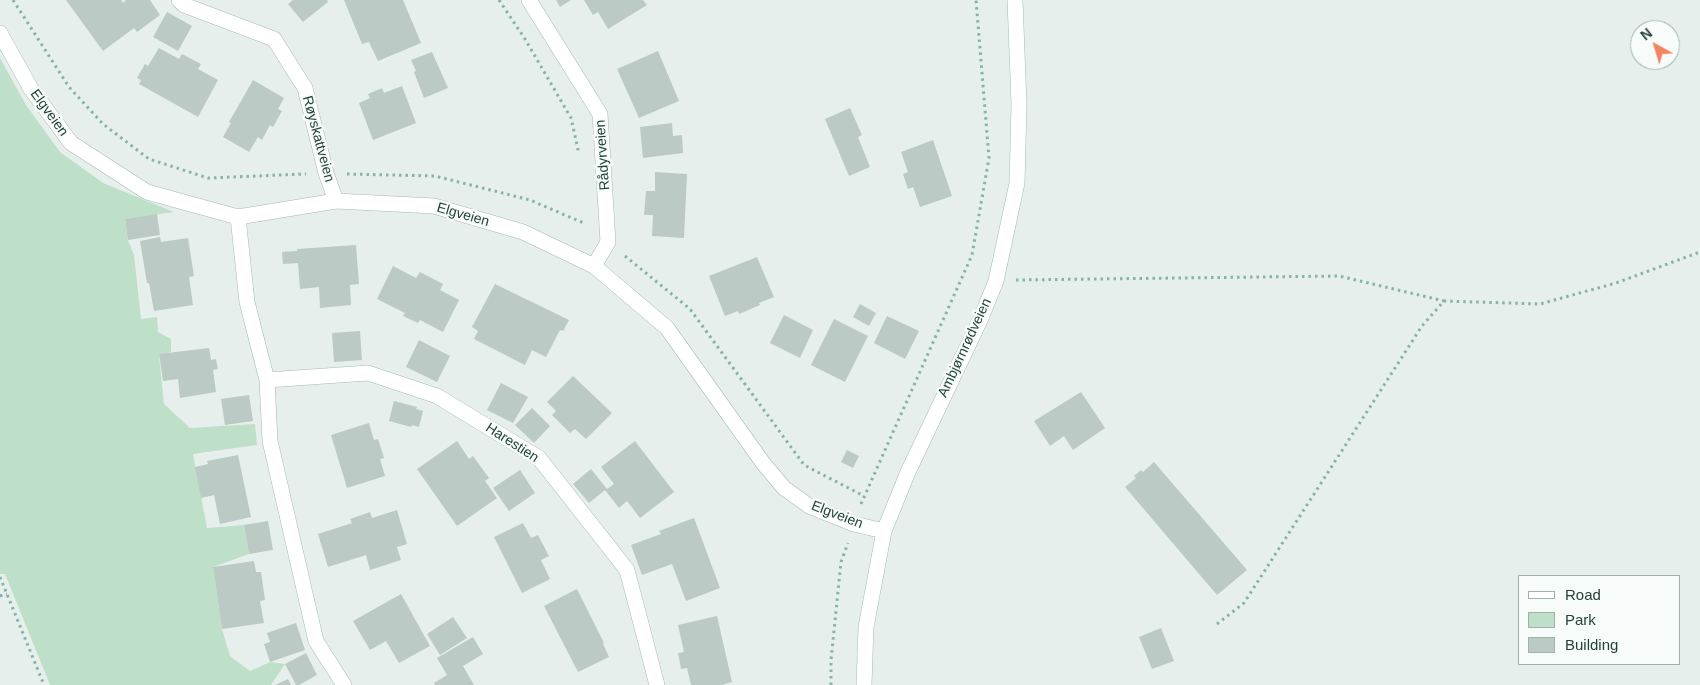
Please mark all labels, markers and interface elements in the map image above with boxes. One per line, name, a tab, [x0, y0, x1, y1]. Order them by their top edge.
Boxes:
north arrow	[1630, 20, 1680, 70]
text: N	[1637, 25, 1655, 44]
street label: Elgveien	[26, 86, 72, 140]
street label: Røyskattveien	[298, 94, 338, 184]
street label: Rådyrveien	[592, 119, 614, 191]
street label: Elgveien	[435, 200, 491, 230]
street label: Ambjørnrødveien	[935, 296, 995, 400]
street label: Harestien	[482, 420, 542, 466]
street label: Elgveien	[809, 498, 865, 532]
legend	[1518, 575, 1680, 665]
text: Road	[1565, 586, 1601, 603]
text: Park	[1565, 611, 1596, 628]
text: Building	[1565, 636, 1618, 653]

